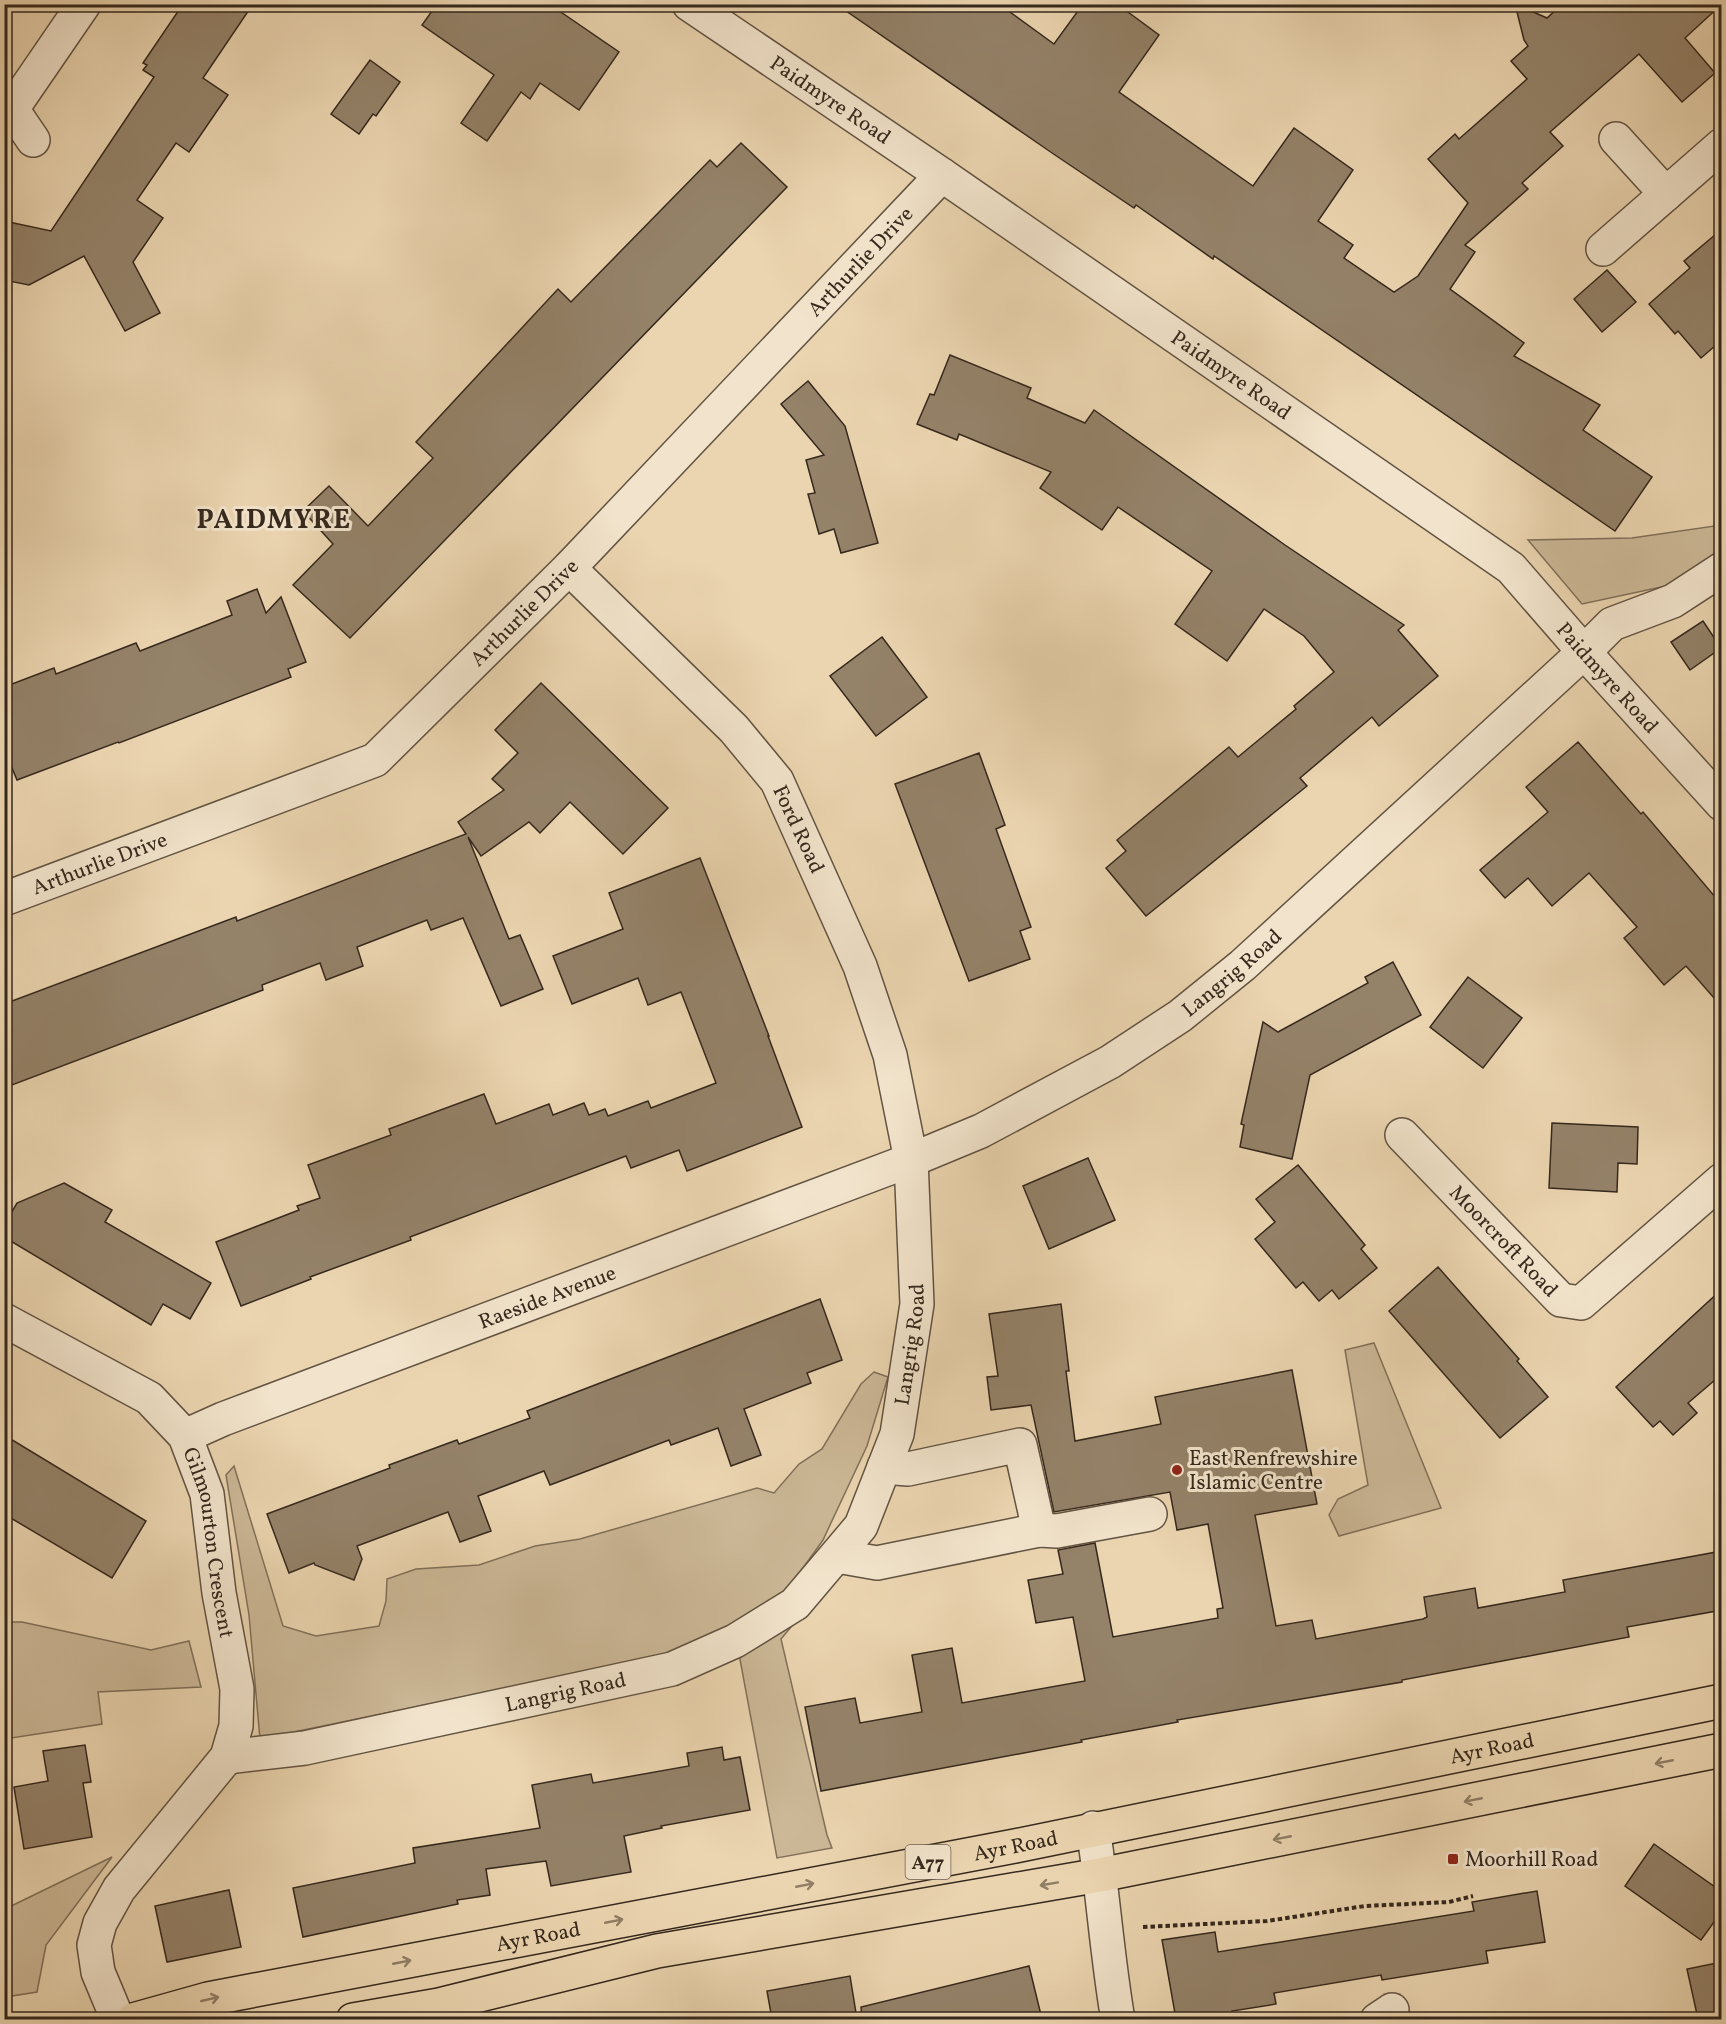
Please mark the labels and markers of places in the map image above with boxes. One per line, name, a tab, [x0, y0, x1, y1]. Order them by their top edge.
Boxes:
place label: East Renfrewshire Islamic Centre	[1189, 1445, 1358, 1498]
marker: East Renfrewshire Islamic Centre	[1170, 1463, 1184, 1477]
place label: Moorhill Road	[1465, 1846, 1598, 1875]
marker: Moorhill Road	[1446, 1852, 1460, 1866]

